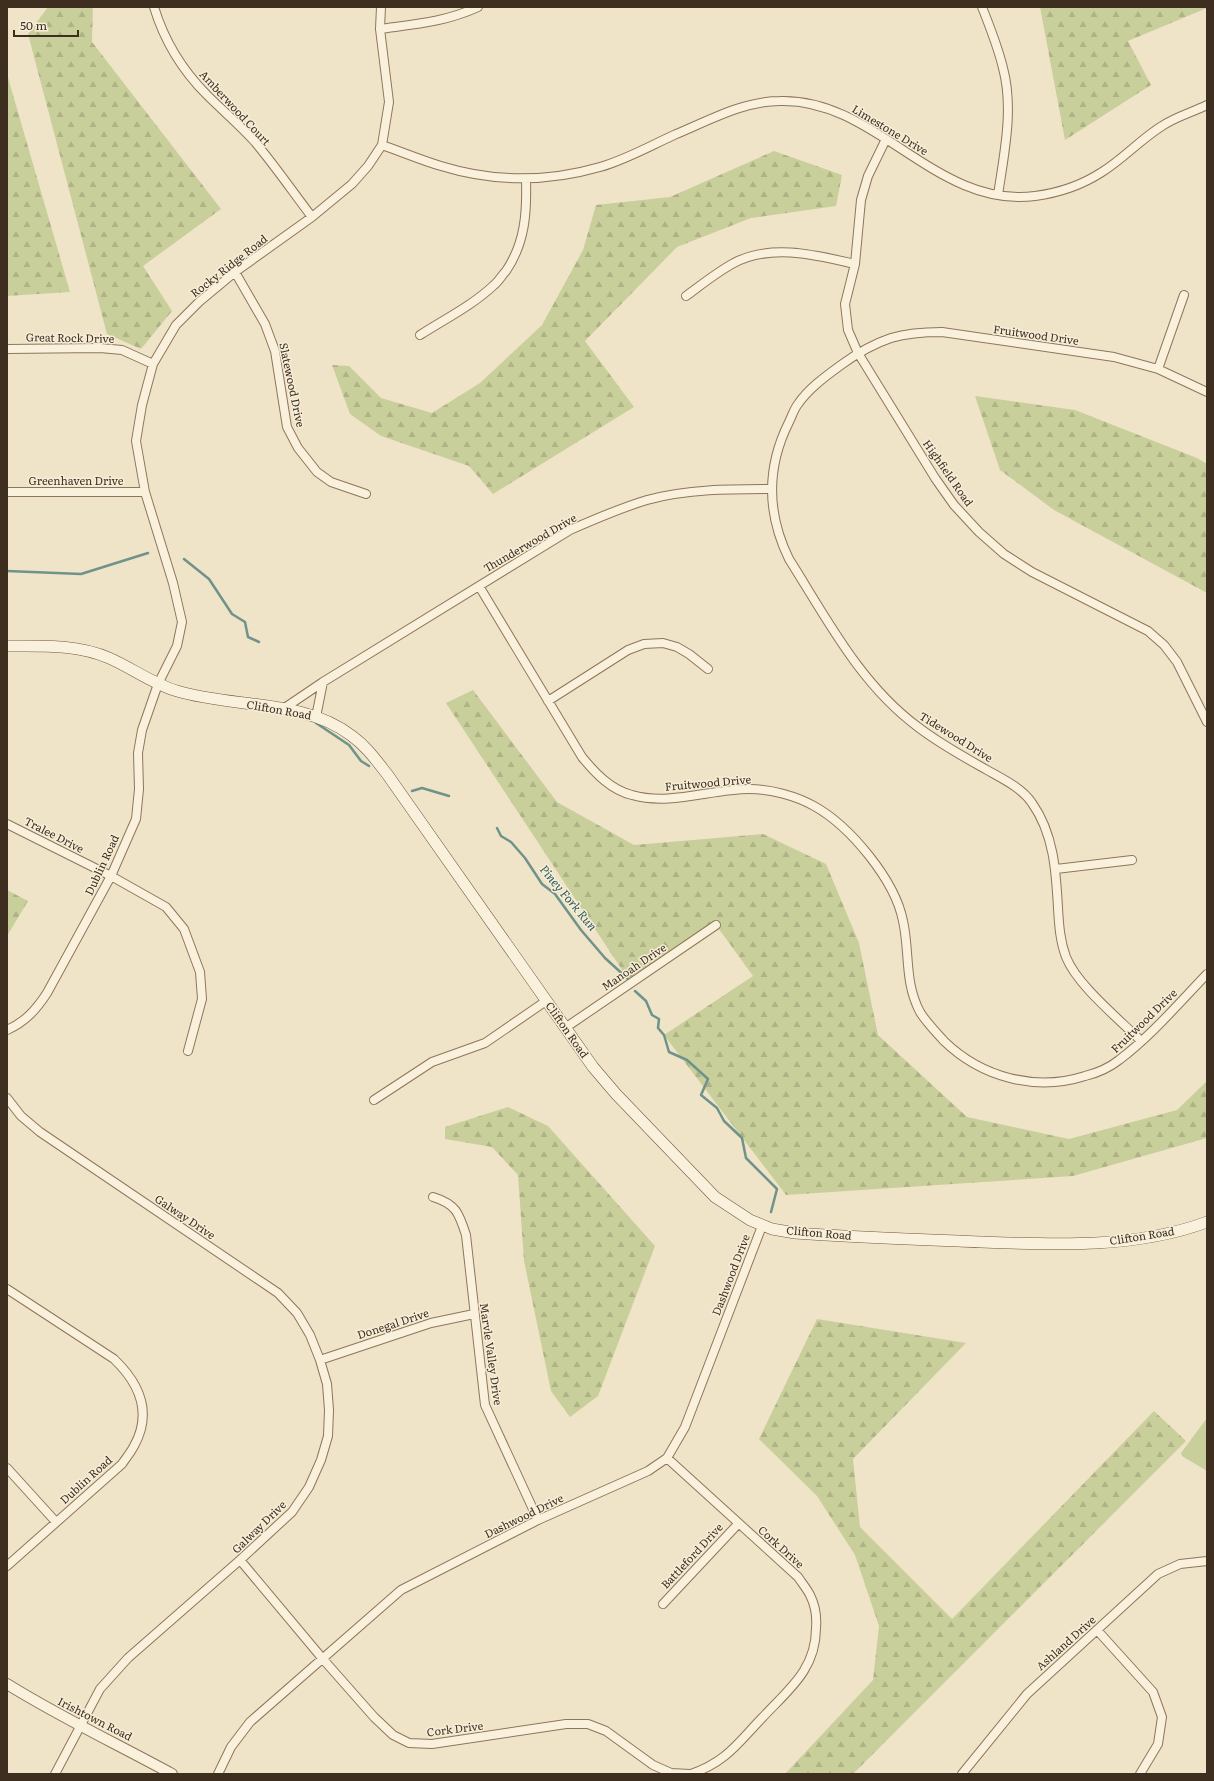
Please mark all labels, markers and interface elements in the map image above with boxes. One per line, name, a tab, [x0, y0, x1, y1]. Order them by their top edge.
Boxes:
scale bar	[14, 12, 78, 38]
text: 50 m	[20, 16, 47, 34]
street label: Amberwood Court	[197, 66, 275, 149]
street label: Limestone Drive	[849, 100, 932, 158]
street label: Rocky Ridge Road	[187, 230, 270, 300]
street label: Fruitwood Drive	[992, 320, 1080, 348]
street label: Great Rock Drive	[26, 328, 115, 346]
street label: Slatewood Drive	[276, 341, 310, 429]
street label: Highfield Road	[920, 436, 978, 509]
street label: Greenhaven Drive	[29, 472, 124, 488]
street label: Thunderwood Drive	[480, 509, 579, 575]
street label: Clifton Road	[246, 695, 313, 723]
street label: Tidewood Drive	[917, 707, 997, 765]
street label: Fruitwood Drive	[664, 770, 752, 794]
street label: Tralee Drive	[22, 812, 87, 856]
street label: Dublin Road	[80, 831, 122, 898]
water label: Piney Fork Run	[536, 861, 602, 934]
street label: Manoah Drive	[598, 939, 669, 994]
street label: Fruitwood Drive	[1107, 984, 1180, 1056]
street label: Clifton Road	[542, 998, 593, 1061]
street label: Galway Drive	[152, 1190, 219, 1242]
street label: Clifton Road	[786, 1221, 853, 1243]
street label: Clifton Road	[1108, 1222, 1176, 1248]
street label: Dashwood Drive	[707, 1231, 753, 1318]
street label: Marvle Valley Drive	[477, 1302, 507, 1406]
street label: Donegal Drive	[355, 1304, 431, 1342]
street label: Dublin Road	[56, 1451, 115, 1507]
street label: Dashwood Drive	[481, 1489, 566, 1541]
street label: Galway Drive	[228, 1496, 289, 1556]
street label: Battleford Drive	[657, 1519, 726, 1592]
street label: Cork Drive	[755, 1521, 808, 1571]
street label: Ashland Drive	[1032, 1611, 1099, 1673]
street label: Irishtown Road	[55, 1692, 136, 1744]
street label: Cork Drive	[426, 1717, 484, 1739]

